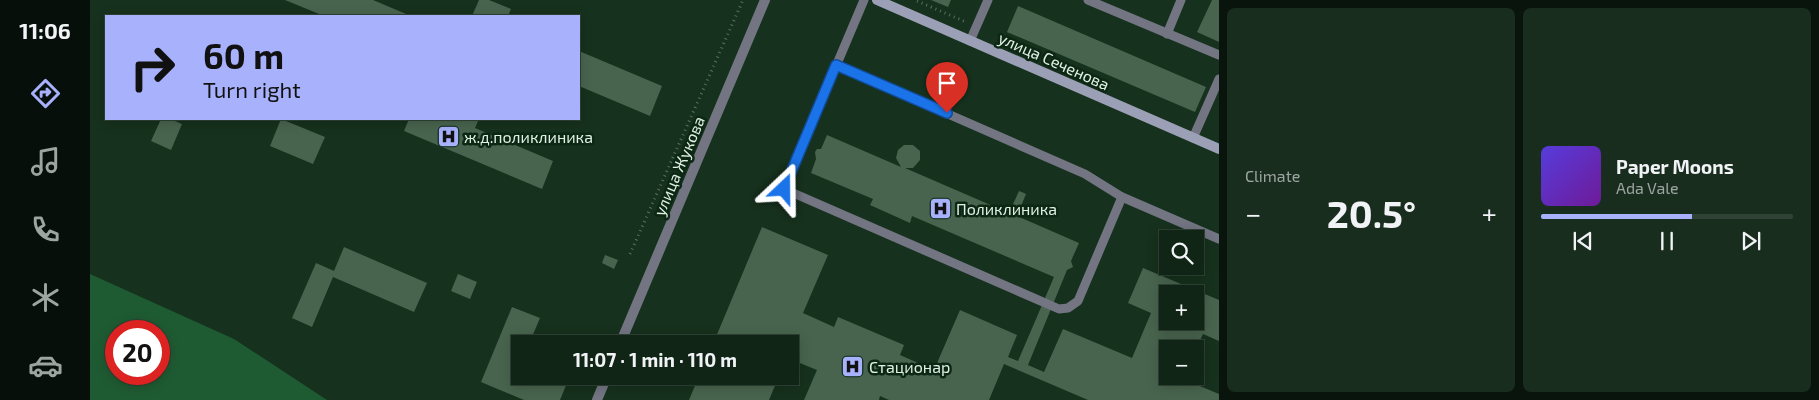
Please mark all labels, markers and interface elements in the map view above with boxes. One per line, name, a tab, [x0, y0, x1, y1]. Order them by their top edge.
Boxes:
text: 11:06	[19, 17, 71, 43]
street label: улица Сеченова	[995, 28, 1113, 94]
text: 60 m	[203, 34, 284, 76]
icon: right	[120, 35, 185, 100]
pin	[926, 62, 968, 113]
icon: arrive	[933, 69, 961, 97]
icon: directions	[28, 76, 63, 111]
text: Turn right	[203, 76, 301, 102]
street label: улица Жукова	[649, 113, 709, 219]
hospital icon: ж.д.поликлиника	[436, 125, 460, 149]
place label: ж.д.поликлиника	[464, 127, 593, 146]
icon: music	[28, 144, 63, 179]
text: Paper Moons	[1616, 155, 1734, 178]
position arrow	[757, 162, 809, 214]
text: Climate	[1245, 166, 1300, 185]
text: Ada Vale	[1616, 178, 1679, 197]
text: 20.5°	[1327, 190, 1416, 236]
text: −	[1245, 196, 1261, 230]
text: +	[1482, 196, 1497, 230]
hospital icon: Поликлиника	[928, 197, 952, 221]
place label: Поликлиника	[956, 199, 1057, 218]
icon: phone	[28, 212, 63, 247]
icon: previous	[1569, 227, 1597, 255]
icon: pause	[1653, 227, 1681, 255]
icon: next	[1737, 227, 1765, 255]
map controls	[1159, 230, 1204, 385]
button: search	[1159, 230, 1204, 275]
icon: climate	[28, 280, 63, 315]
button: +	[1159, 285, 1204, 330]
speed limit sign: 20	[105, 320, 170, 385]
button: −	[1159, 340, 1204, 385]
icon: car	[28, 348, 63, 383]
text: 11:07 · 1 min · 110 m	[573, 348, 737, 371]
hospital icon: Стационар	[841, 355, 865, 379]
place label: Стационар	[869, 357, 950, 376]

